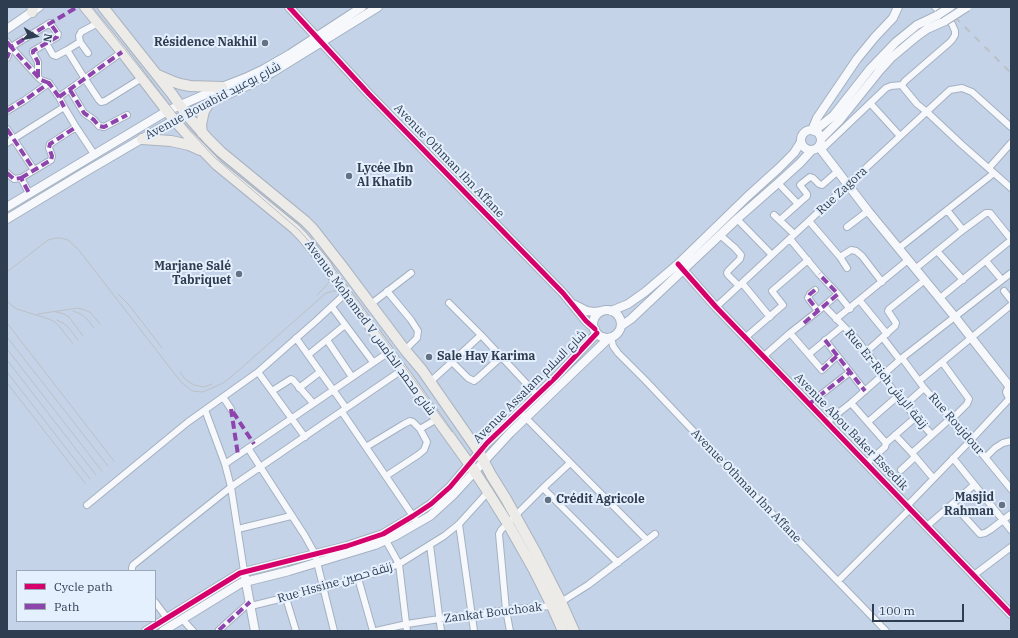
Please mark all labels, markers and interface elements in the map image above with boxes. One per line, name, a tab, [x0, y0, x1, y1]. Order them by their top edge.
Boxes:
north arrow	[16, 16, 56, 56]
text: N	[40, 33, 55, 44]
place label: Résidence Nakhil	[154, 36, 257, 50]
marker: Résidence Nakhil	[260, 38, 270, 48]
street label: Avenue Bouabid شارع بوعبيد	[143, 59, 283, 143]
street label: Avenue Othman Ibn Affane	[391, 101, 507, 221]
place label: Lycée Ibn Al Khatib	[357, 162, 413, 190]
street label: Rue Zagora	[814, 164, 870, 218]
marker: Lycée Ibn Al Khatib	[344, 171, 354, 181]
street label: Avenue Mohamed V شارع محمد الخامس	[301, 237, 439, 419]
place label: Marjane Salé Tabriquet	[154, 260, 231, 288]
marker: Marjane Salé Tabriquet	[234, 269, 244, 279]
street label: Rue Er-Rich زنقة الريش	[842, 326, 930, 432]
street label: Avenue Assalam شارع السلام	[470, 327, 590, 447]
place label: Sale Hay Karima	[437, 350, 535, 364]
marker: Sale Hay Karima	[424, 352, 434, 362]
street label: Avenue Abou Baker Essedik	[791, 370, 911, 494]
street label: Rue Roujdour	[925, 390, 987, 458]
street label: Avenue Othman Ibn Affane	[688, 426, 804, 546]
place label: Masjid Rahman	[944, 491, 994, 519]
place label: Crédit Agricole	[556, 493, 645, 507]
marker: Crédit Agricole	[543, 495, 553, 505]
marker: Masjid Rahman	[997, 500, 1007, 510]
street label: Rue Hssine زنقة حصين	[276, 560, 394, 606]
legend	[16, 570, 156, 622]
text: Cycle path	[54, 579, 113, 594]
scale bar	[874, 596, 966, 622]
text: Path	[54, 599, 79, 614]
street label: Zankat Bouchoak	[443, 600, 543, 626]
text: 100 m	[879, 603, 915, 618]

